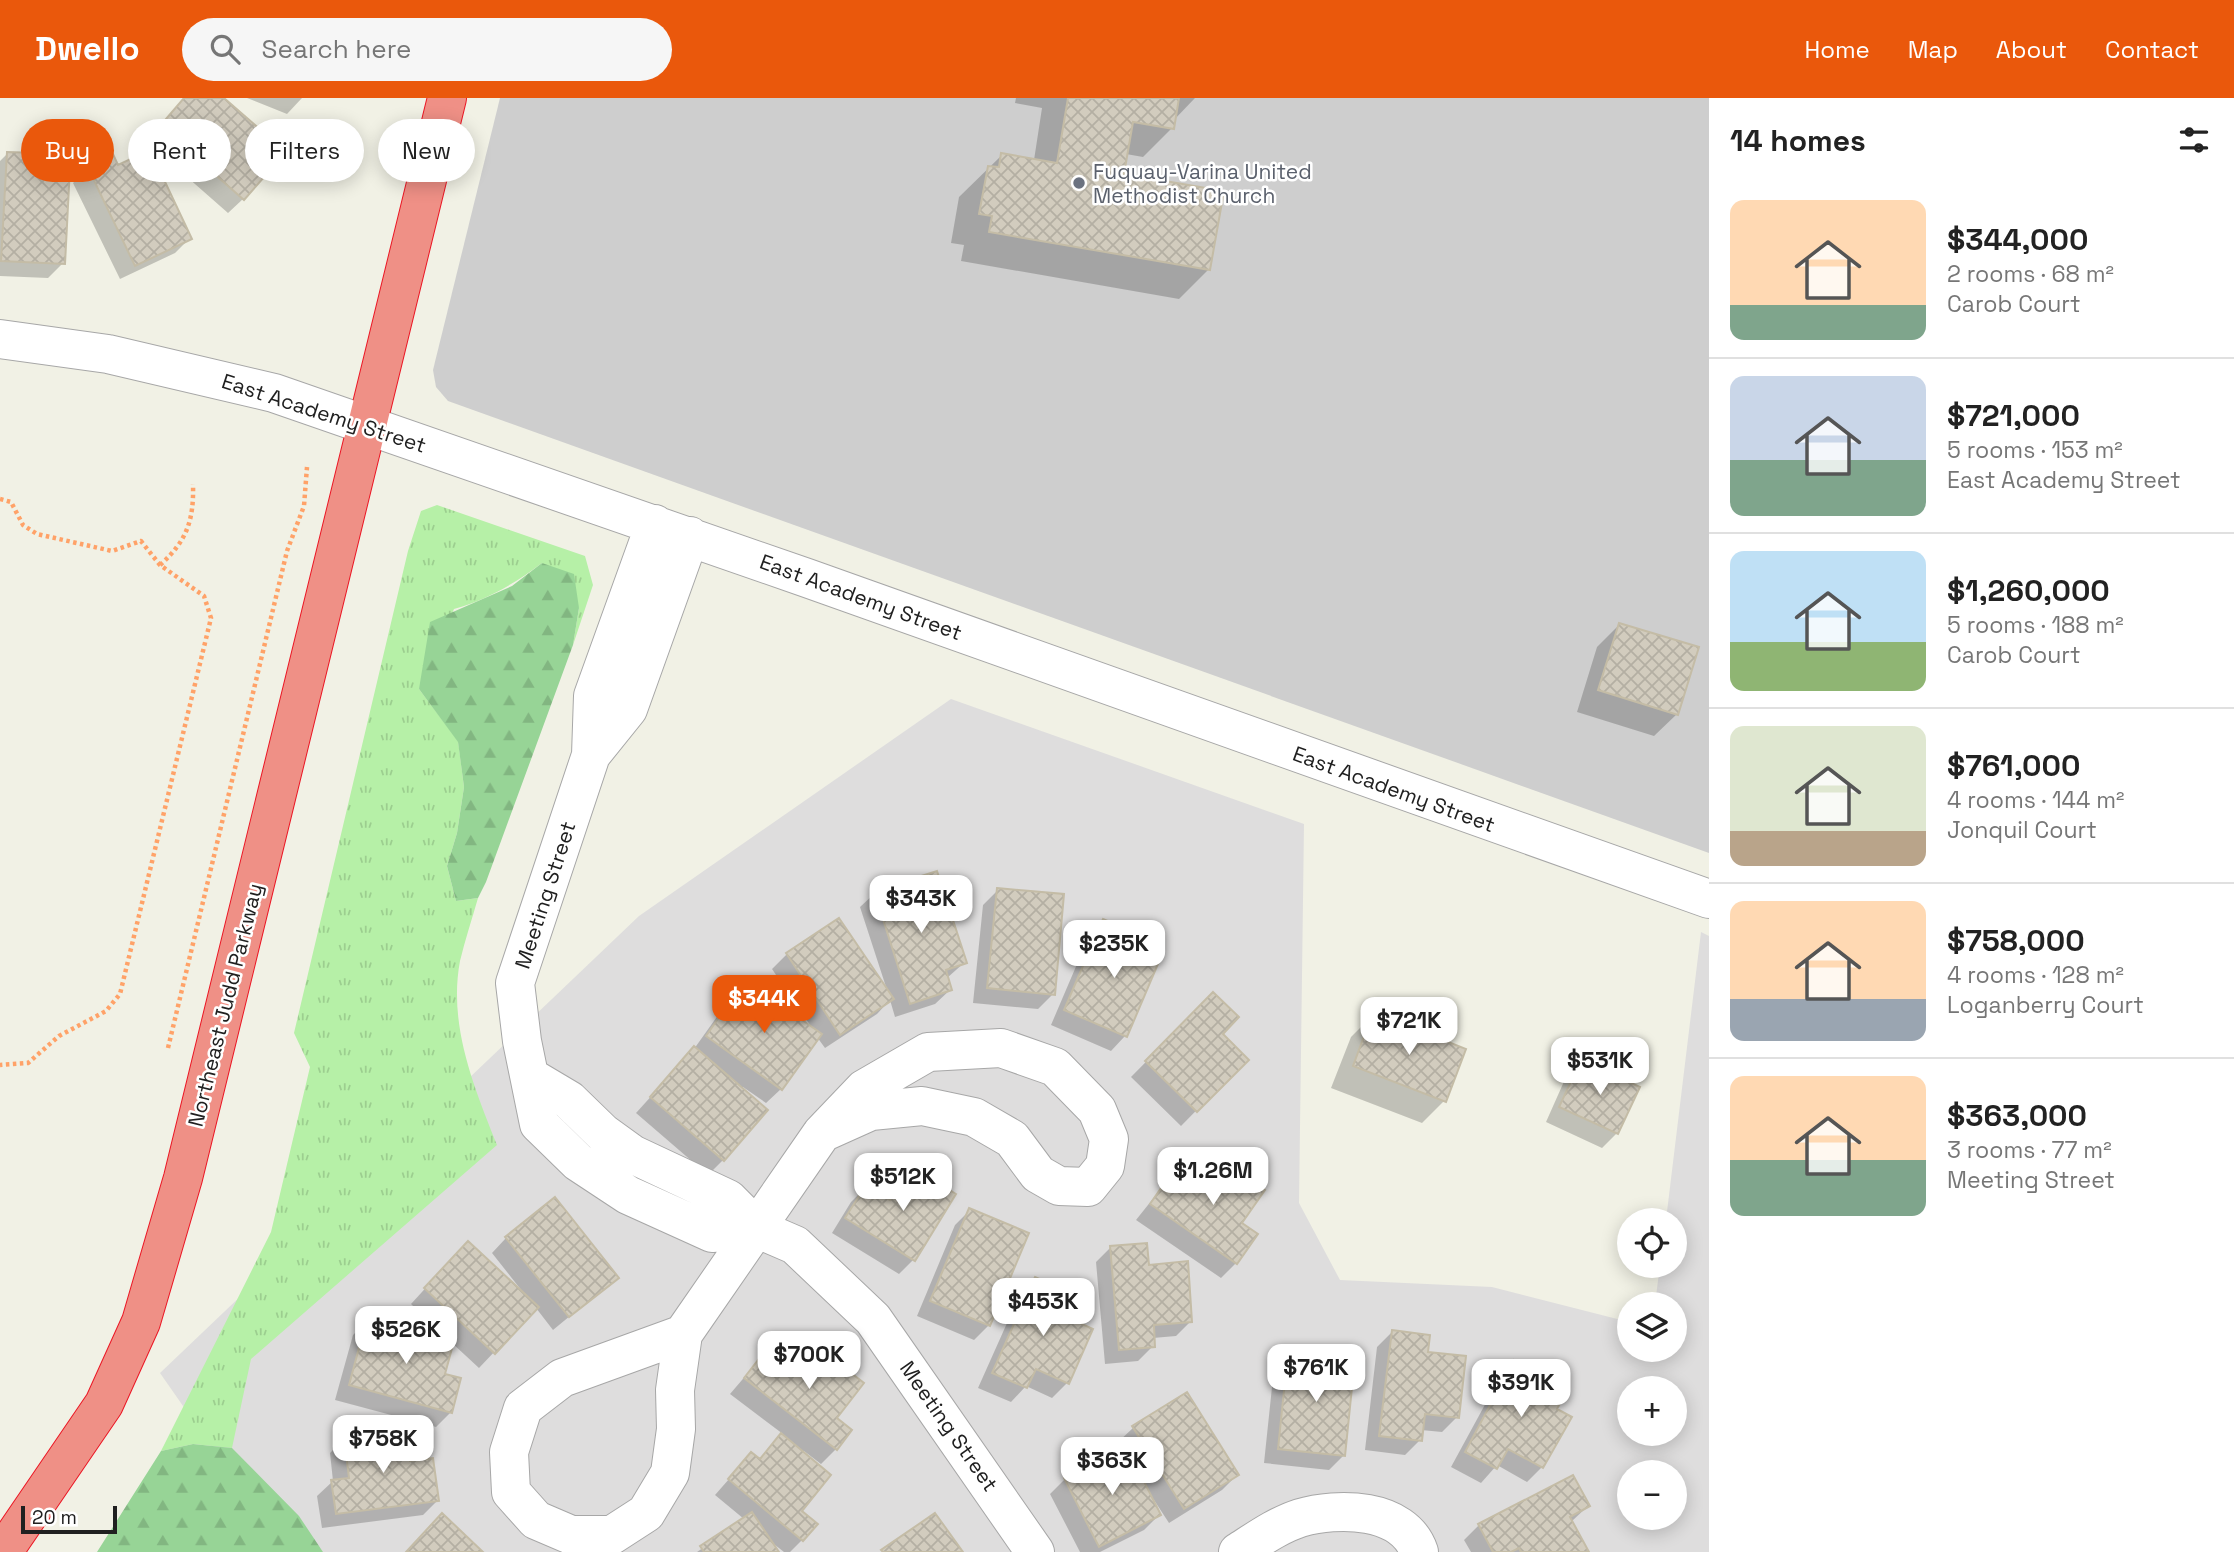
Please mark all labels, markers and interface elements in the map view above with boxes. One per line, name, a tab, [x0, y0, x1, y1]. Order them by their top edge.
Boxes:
search box	[182, 18, 672, 81]
text: Dwello	[35, 28, 140, 70]
icon: search	[206, 30, 244, 68]
text: Search here	[262, 32, 411, 66]
text: Home	[1804, 34, 1870, 65]
text: Map	[1908, 34, 1958, 65]
text: About	[1996, 34, 2067, 65]
text: Contact	[2105, 34, 2199, 65]
chip: Buy	[21, 119, 114, 182]
chip: Rent	[128, 119, 231, 182]
chip: Filters	[245, 119, 364, 182]
chip: New	[378, 119, 475, 182]
text: 14 homes	[1730, 121, 1866, 160]
icon: filters	[2175, 121, 2213, 159]
place label: Fuquay-Varina United Methodist Church	[1093, 158, 1312, 209]
marker: Fuquay-Varina United Methodist Church	[1071, 175, 1087, 191]
text: $344,000	[1947, 220, 2088, 259]
icon: home	[1786, 228, 1870, 312]
text: 2 rooms · 68 m²	[1947, 259, 2114, 289]
text: Carob Court	[1947, 289, 2081, 319]
street label: East Academy Street	[218, 367, 430, 459]
text: $721,000	[1947, 396, 2080, 435]
icon: home	[1786, 404, 1870, 488]
text: 5 rooms · 153 m²	[1947, 435, 2123, 465]
text: East Academy Street	[1947, 465, 2181, 495]
street label: East Academy Street	[756, 548, 966, 646]
text: $1,260,000	[1947, 571, 2110, 610]
icon: home	[1786, 579, 1870, 663]
text: 5 rooms · 188 m²	[1947, 610, 2124, 640]
text: Carob Court	[1947, 640, 2081, 670]
street label: East Academy Street	[1289, 740, 1499, 838]
text: $761,000	[1947, 746, 2080, 785]
icon: home	[1786, 754, 1870, 838]
text: 4 rooms · 144 m²	[1947, 785, 2124, 815]
text: Jonquil Court	[1947, 815, 2097, 845]
street label: Meeting Street	[508, 818, 582, 972]
pin: $343K	[872, 876, 970, 935]
street label: Northeast Judd Parkway	[182, 881, 268, 1129]
text: $343K	[886, 883, 956, 913]
pin: $235K	[1065, 920, 1163, 980]
text: $758,000	[1947, 921, 2085, 960]
text: $235K	[1079, 928, 1149, 958]
icon: home	[1786, 929, 1870, 1013]
text: 4 rooms · 128 m²	[1947, 960, 2124, 990]
pin: $344K	[715, 976, 813, 1035]
text: $344K	[728, 983, 800, 1013]
text: Loganberry Court	[1947, 990, 2144, 1020]
pin: $721K	[1360, 998, 1458, 1057]
text: $721K	[1376, 1005, 1442, 1035]
pin: $531K	[1551, 1038, 1649, 1097]
text: $531K	[1567, 1045, 1633, 1075]
text: $363,000	[1947, 1096, 2087, 1135]
icon: home	[1786, 1104, 1870, 1188]
text: 3 rooms · 77 m²	[1947, 1135, 2112, 1165]
pin: $1.26M	[1156, 1148, 1270, 1207]
pin: $512K	[854, 1154, 952, 1213]
text: $1.26M	[1173, 1155, 1253, 1185]
text: $512K	[870, 1161, 936, 1191]
text: Meeting Street	[1947, 1165, 2115, 1195]
map controls	[1617, 1208, 1687, 1530]
button: locate	[1617, 1208, 1687, 1278]
pin: $453K	[994, 1278, 1092, 1338]
text: $453K	[1008, 1286, 1078, 1316]
button: layers	[1617, 1292, 1687, 1362]
pin: $526K	[357, 1306, 455, 1366]
text: $526K	[371, 1314, 441, 1344]
pin: $700K	[760, 1332, 858, 1391]
text: $700K	[774, 1339, 844, 1369]
pin: $761K	[1267, 1344, 1365, 1404]
text: $761K	[1283, 1352, 1349, 1382]
street label: Meeting Street	[894, 1355, 1004, 1497]
pin: $391K	[1472, 1360, 1570, 1419]
text: $391K	[1488, 1367, 1554, 1397]
button: +	[1617, 1376, 1687, 1446]
pin: $758K	[334, 1416, 432, 1475]
text: $758K	[349, 1423, 417, 1453]
pin: $363K	[1063, 1438, 1161, 1497]
text: $363K	[1077, 1445, 1147, 1475]
button: −	[1617, 1460, 1687, 1530]
scale bar	[21, 1503, 117, 1535]
text: 20 m	[32, 1505, 77, 1530]

